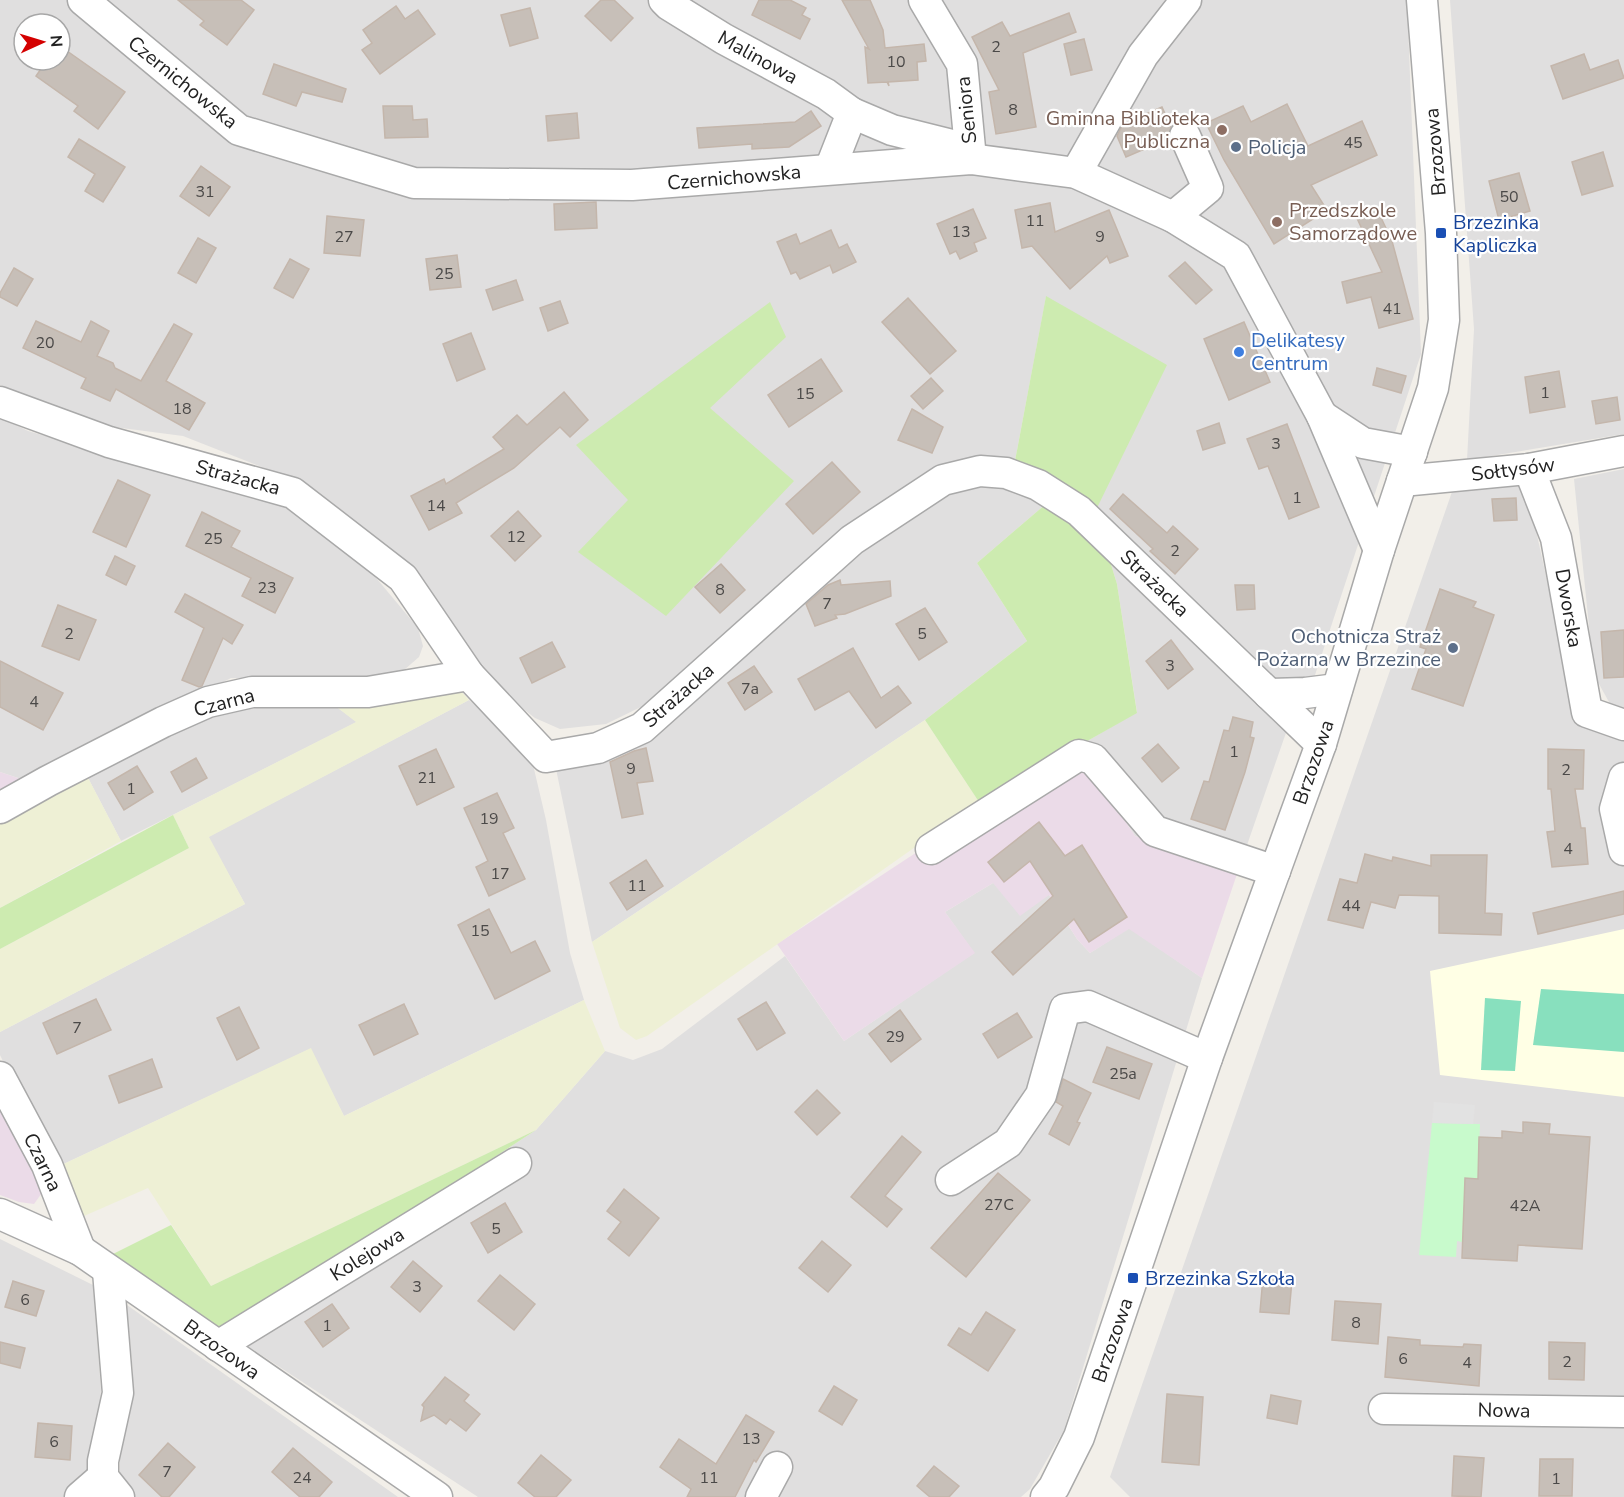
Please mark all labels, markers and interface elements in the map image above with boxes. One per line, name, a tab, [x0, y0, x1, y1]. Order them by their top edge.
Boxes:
north arrow	[12, 12, 72, 72]
street label: Malinowa	[713, 24, 803, 91]
street label: Czernichowska	[122, 30, 243, 135]
text: N	[45, 34, 67, 48]
house number: 2	[991, 36, 1001, 58]
house number: 10	[886, 51, 906, 73]
street label: Seniora	[950, 75, 983, 145]
house number: 8	[1008, 99, 1018, 121]
place label: Gminna Biblioteka Publiczna	[1046, 105, 1210, 155]
street label: Brzozowa	[1418, 107, 1453, 197]
marker: Gminna Biblioteka Publiczna	[1215, 123, 1229, 137]
house number: 45	[1343, 132, 1363, 154]
place label: Policja	[1248, 134, 1306, 161]
marker: Policja	[1229, 140, 1243, 154]
street label: Czernichowska	[666, 158, 802, 197]
house number: 31	[195, 181, 215, 203]
house number: 50	[1499, 186, 1519, 208]
place label: Przedszkole Samorządowe	[1289, 197, 1417, 247]
place label: Brzezinka Kapliczka	[1453, 209, 1539, 259]
house number: 11	[1025, 210, 1045, 232]
marker: Przedszkole Samorządowe	[1270, 215, 1284, 229]
house number: 13	[951, 221, 971, 243]
house number: 27	[334, 226, 354, 248]
house number: 9	[1095, 226, 1105, 248]
marker: Brzezinka Kapliczka	[1434, 226, 1448, 240]
house number: 25	[434, 263, 454, 285]
house number: 41	[1382, 298, 1402, 320]
place label: Delikatesy Centrum	[1251, 327, 1345, 377]
house number: 20	[35, 332, 55, 354]
marker: Delikatesy Centrum	[1232, 345, 1246, 359]
house number: 1	[1540, 382, 1550, 404]
house number: 15	[795, 383, 815, 405]
house number: 18	[172, 398, 192, 420]
house number: 3	[1271, 433, 1281, 455]
street label: Sołtysów	[1469, 451, 1557, 488]
street label: Strażacka	[193, 453, 283, 502]
house number: 1	[1292, 487, 1302, 509]
house number: 14	[426, 495, 446, 517]
house number: 12	[506, 526, 526, 548]
house number: 25	[203, 528, 223, 550]
house number: 2	[1170, 540, 1180, 562]
street label: Strażacka	[1114, 544, 1195, 623]
street label: Dworska	[1548, 566, 1589, 650]
house number: 23	[257, 577, 277, 599]
house number: 8	[715, 579, 725, 601]
house number: 7	[822, 593, 832, 615]
house number: 2	[64, 623, 74, 645]
house number: 5	[917, 623, 927, 645]
place label: Ochotnicza Straż Pożarna w Brzezince	[1256, 623, 1441, 673]
marker: Ochotnicza Straż Pożarna w Brzezince	[1446, 641, 1460, 655]
house number: 3	[1165, 655, 1175, 677]
street label: Strażacka	[637, 657, 720, 734]
house number: 7a	[741, 678, 759, 700]
street label: Czarna	[191, 681, 258, 724]
house number: 4	[29, 691, 39, 713]
street label: Brzozowa	[1286, 716, 1341, 808]
house number: 1	[1229, 741, 1239, 763]
house number: 9	[626, 758, 636, 780]
house number: 2	[1561, 759, 1571, 781]
house number: 21	[417, 767, 437, 789]
house number: 1	[126, 778, 136, 800]
house number: 19	[479, 808, 499, 830]
house number: 4	[1563, 838, 1573, 860]
house number: 17	[490, 863, 510, 885]
house number: 11	[627, 875, 647, 897]
house number: 44	[1341, 895, 1361, 917]
house number: 15	[470, 920, 490, 942]
house number: 7	[72, 1017, 82, 1039]
house number: 29	[885, 1026, 905, 1048]
house number: 25a	[1109, 1063, 1137, 1085]
street label: Czarna	[17, 1128, 68, 1196]
house number: 27C	[984, 1194, 1014, 1216]
house number: 42A	[1510, 1195, 1541, 1217]
house number: 5	[491, 1218, 501, 1240]
street label: Kolejowa	[325, 1221, 410, 1288]
place label: Brzezinka Szkoła	[1145, 1265, 1295, 1292]
marker: Brzezinka Szkoła	[1126, 1271, 1140, 1285]
house number: 3	[412, 1276, 422, 1298]
house number: 6	[20, 1289, 30, 1311]
street label: Brzozowa	[1085, 1294, 1140, 1386]
house number: 8	[1351, 1312, 1361, 1334]
street label: Brzozowa	[178, 1313, 266, 1386]
house number: 1	[322, 1315, 332, 1337]
house number: 6	[1398, 1348, 1408, 1370]
house number: 2	[1562, 1351, 1572, 1373]
house number: 4	[1462, 1352, 1472, 1374]
street label: Nowa	[1477, 1397, 1531, 1424]
house number: 13	[741, 1428, 761, 1450]
house number: 6	[49, 1431, 59, 1453]
house number: 7	[162, 1461, 172, 1483]
house number: 24	[292, 1467, 312, 1489]
house number: 11	[699, 1467, 719, 1489]
house number: 1	[1551, 1468, 1561, 1490]

